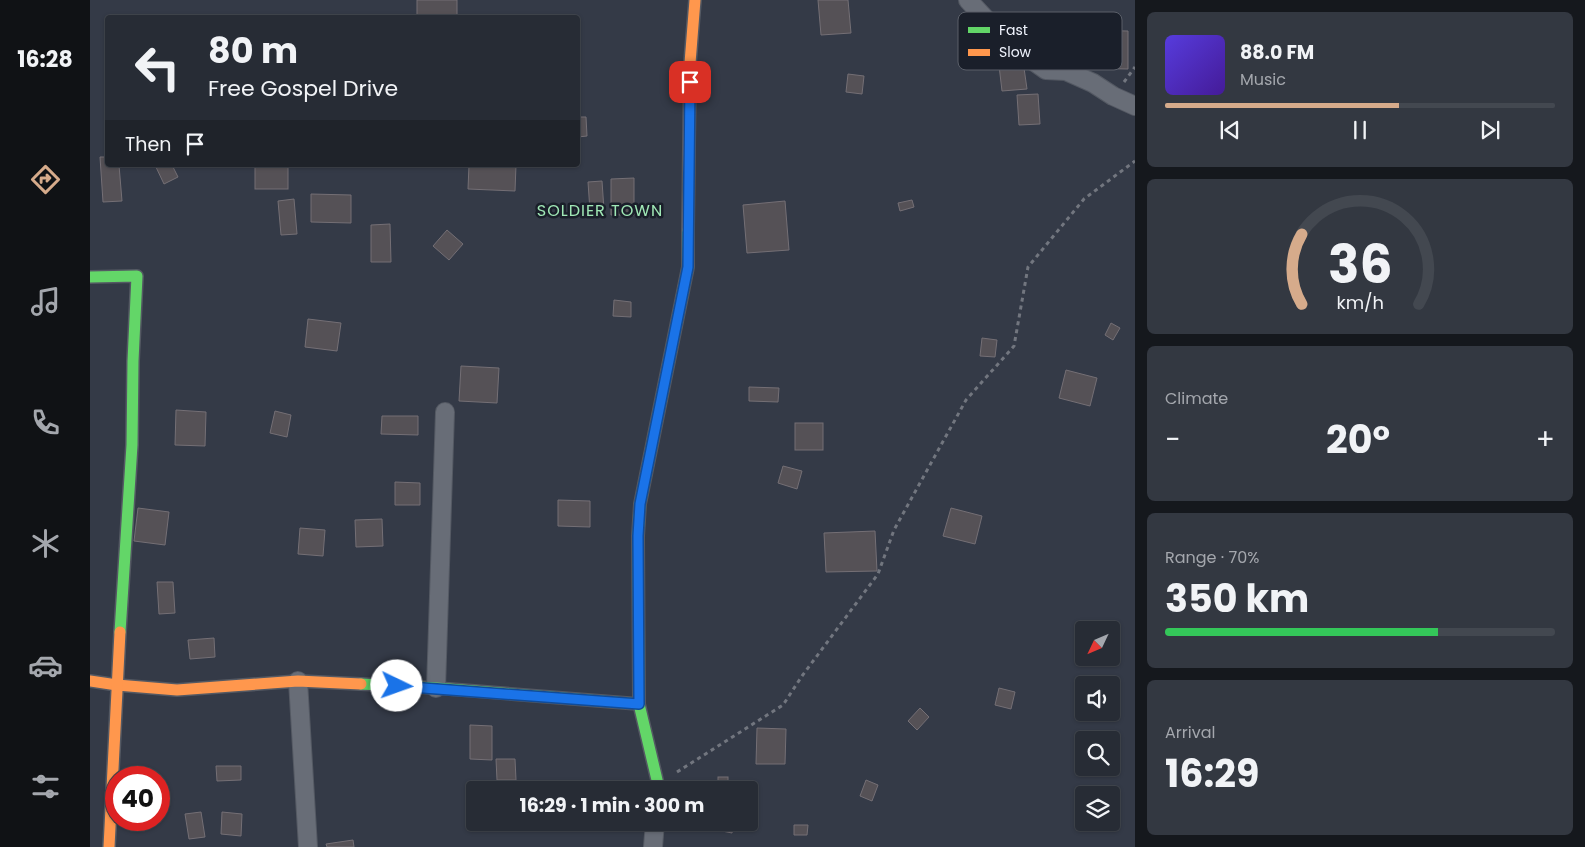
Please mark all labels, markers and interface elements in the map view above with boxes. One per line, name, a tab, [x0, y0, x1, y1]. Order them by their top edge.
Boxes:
legend	[958, 12, 1122, 70]
text: Fast	[999, 20, 1028, 40]
text: 80 m	[208, 26, 298, 75]
icon: left	[125, 35, 190, 100]
text: 88.0 FM	[1240, 39, 1314, 66]
text: Slow	[999, 42, 1032, 62]
text: 16:28	[17, 44, 73, 75]
pin	[669, 61, 711, 103]
icon: arrive	[676, 68, 704, 96]
text: Music	[1240, 68, 1286, 91]
text: Free Gospel Drive	[208, 73, 398, 104]
icon: previous	[1216, 116, 1244, 144]
icon: pause	[1346, 116, 1374, 144]
icon: next	[1476, 116, 1504, 144]
icon: arrive	[181, 130, 209, 158]
text: Then	[125, 131, 171, 158]
icon: directions	[28, 162, 63, 197]
district label: SOLDIER TOWN	[537, 199, 663, 222]
text: 36	[1328, 228, 1392, 301]
icon: music	[28, 284, 63, 319]
text: km/h	[1336, 290, 1384, 315]
text: Climate	[1165, 387, 1228, 410]
icon: phone	[28, 405, 63, 440]
text: 20°	[1326, 413, 1390, 466]
text: −	[1165, 420, 1180, 459]
text: +	[1536, 420, 1555, 459]
icon: climate	[28, 526, 63, 561]
text: Range · 70%	[1165, 546, 1259, 569]
text: 350 km	[1165, 572, 1309, 625]
north arrow	[1075, 621, 1120, 666]
map controls	[1075, 621, 1120, 831]
icon: car	[28, 648, 63, 683]
position arrow	[370, 659, 422, 711]
button: sound	[1075, 676, 1120, 721]
text: Arrival	[1165, 721, 1215, 744]
button: search	[1075, 731, 1120, 776]
text: 16:29	[1165, 747, 1259, 800]
speed limit sign: 40	[105, 766, 170, 831]
icon: filters	[28, 769, 63, 804]
button: layers	[1075, 786, 1120, 831]
text: 16:29 · 1 min · 300 m	[520, 792, 704, 819]

